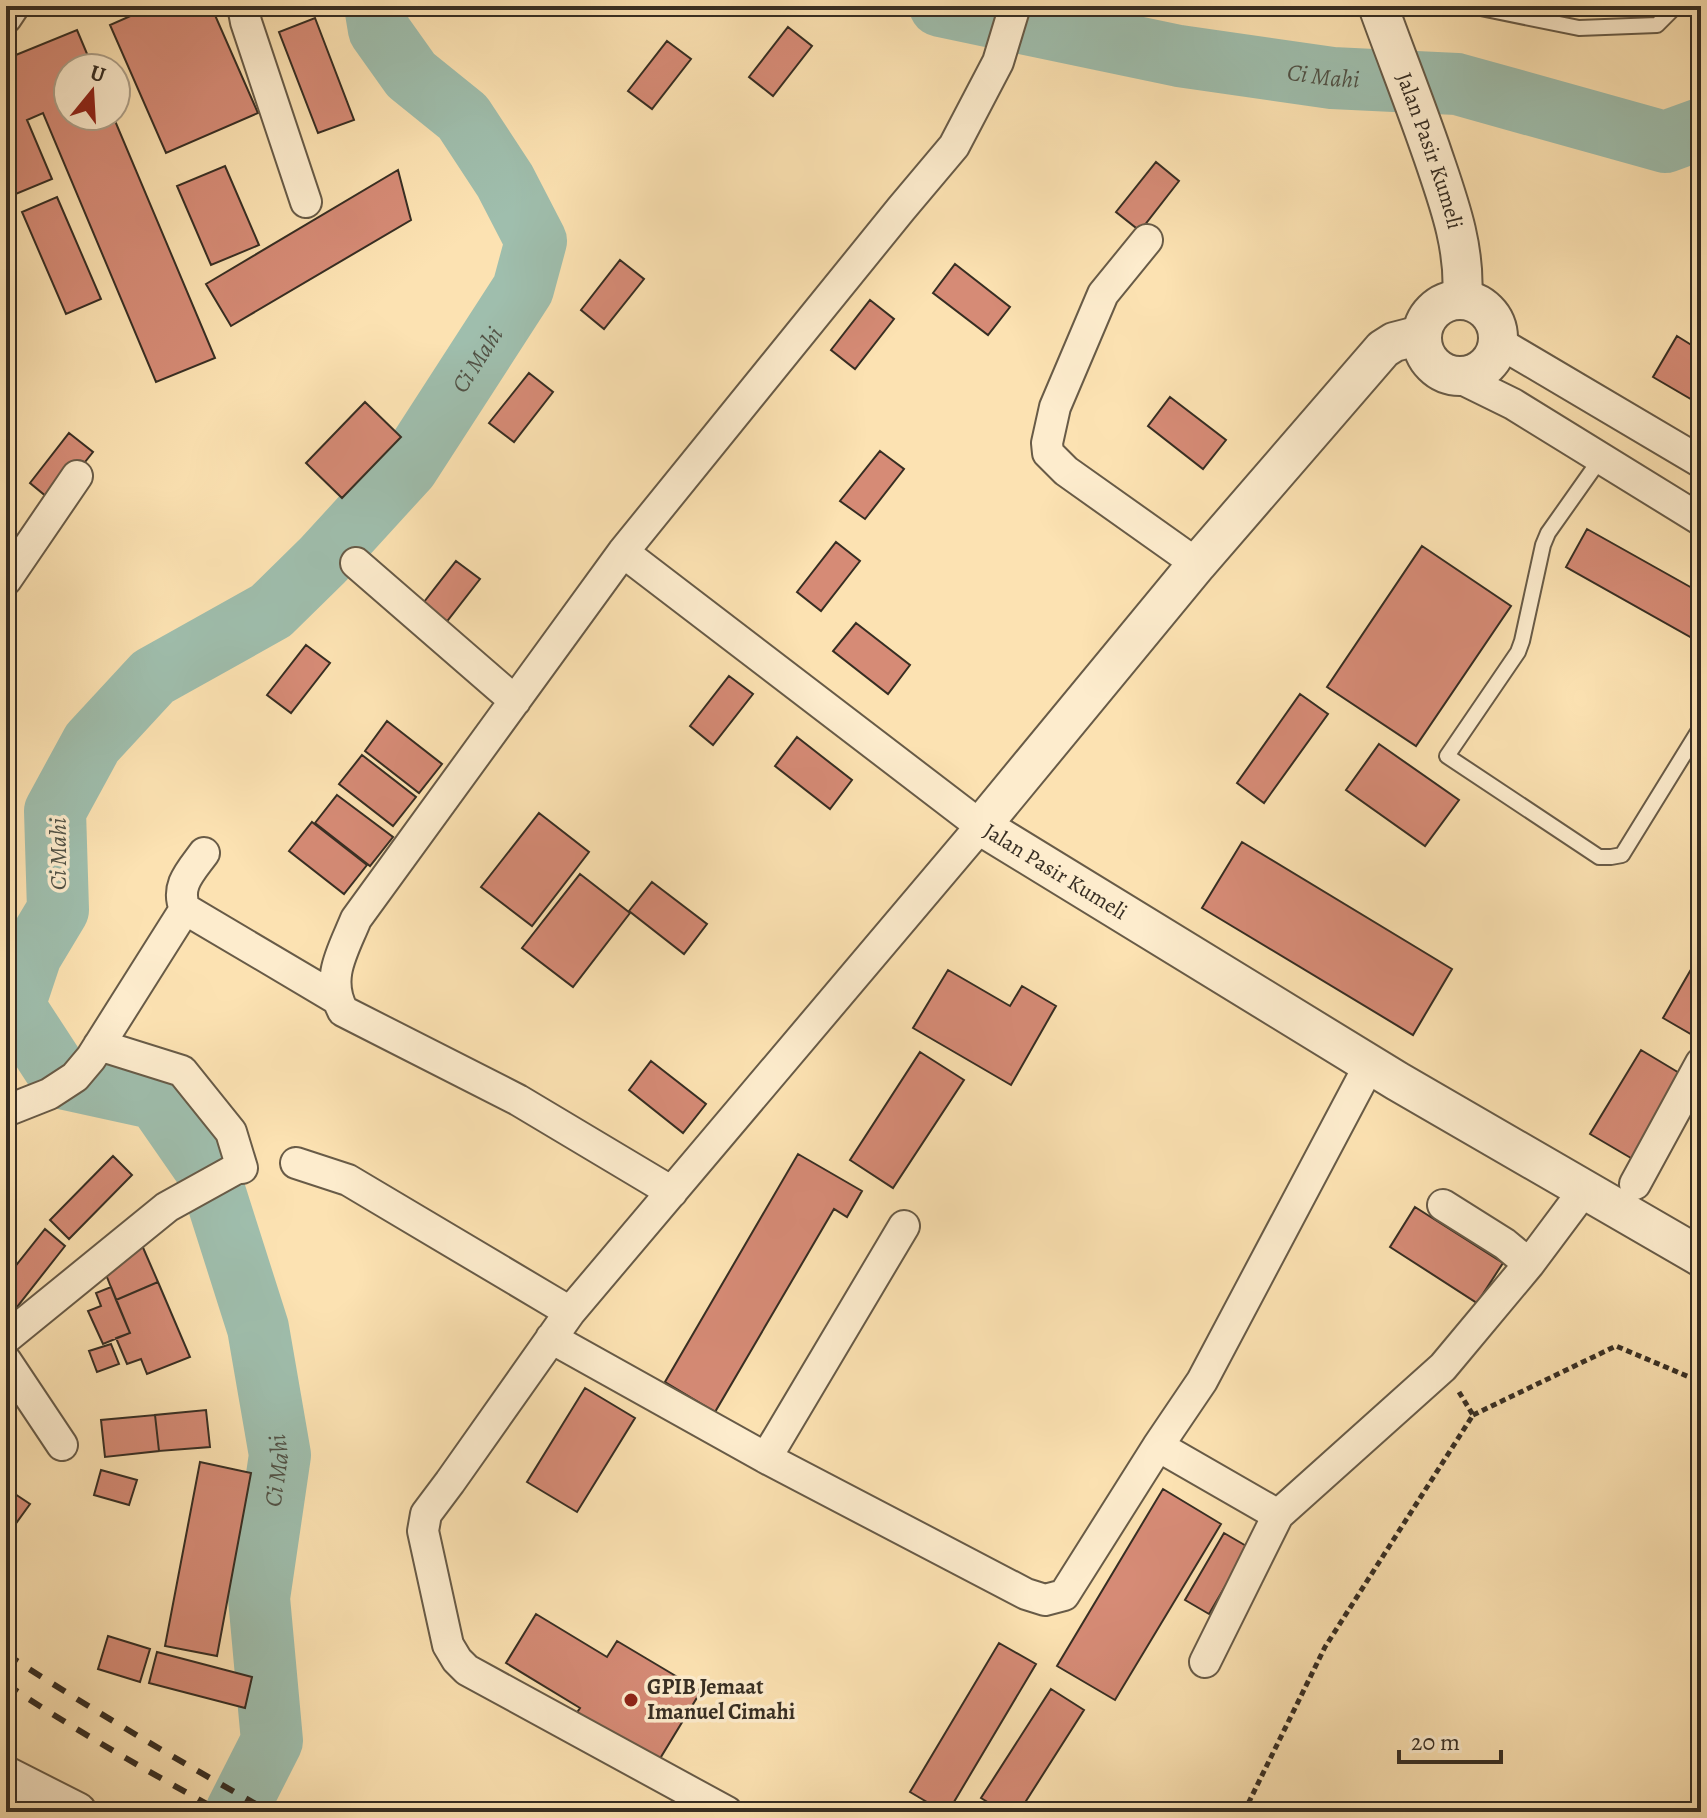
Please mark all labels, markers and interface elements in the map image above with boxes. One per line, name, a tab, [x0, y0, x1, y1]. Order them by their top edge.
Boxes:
north arrow	[52, 52, 132, 132]
water label: Ci Mahi	[1285, 56, 1360, 95]
text: U	[86, 57, 110, 91]
street label: Jalan Pasir Kumeli	[1389, 68, 1470, 232]
water label: Ci Mahi	[444, 321, 510, 399]
street label: Jalan Pasir Kumeli	[978, 816, 1133, 927]
water label: Ci Mahi	[42, 818, 74, 890]
water label: Ci Mahi	[257, 1432, 296, 1509]
place label: GPIB Jemaat Imanuel Cimahi	[647, 1672, 795, 1727]
marker: GPIB Jemaat Imanuel Cimahi	[622, 1691, 640, 1709]
scale bar	[1399, 1714, 1501, 1764]
text: 20 m	[1411, 1726, 1460, 1758]

